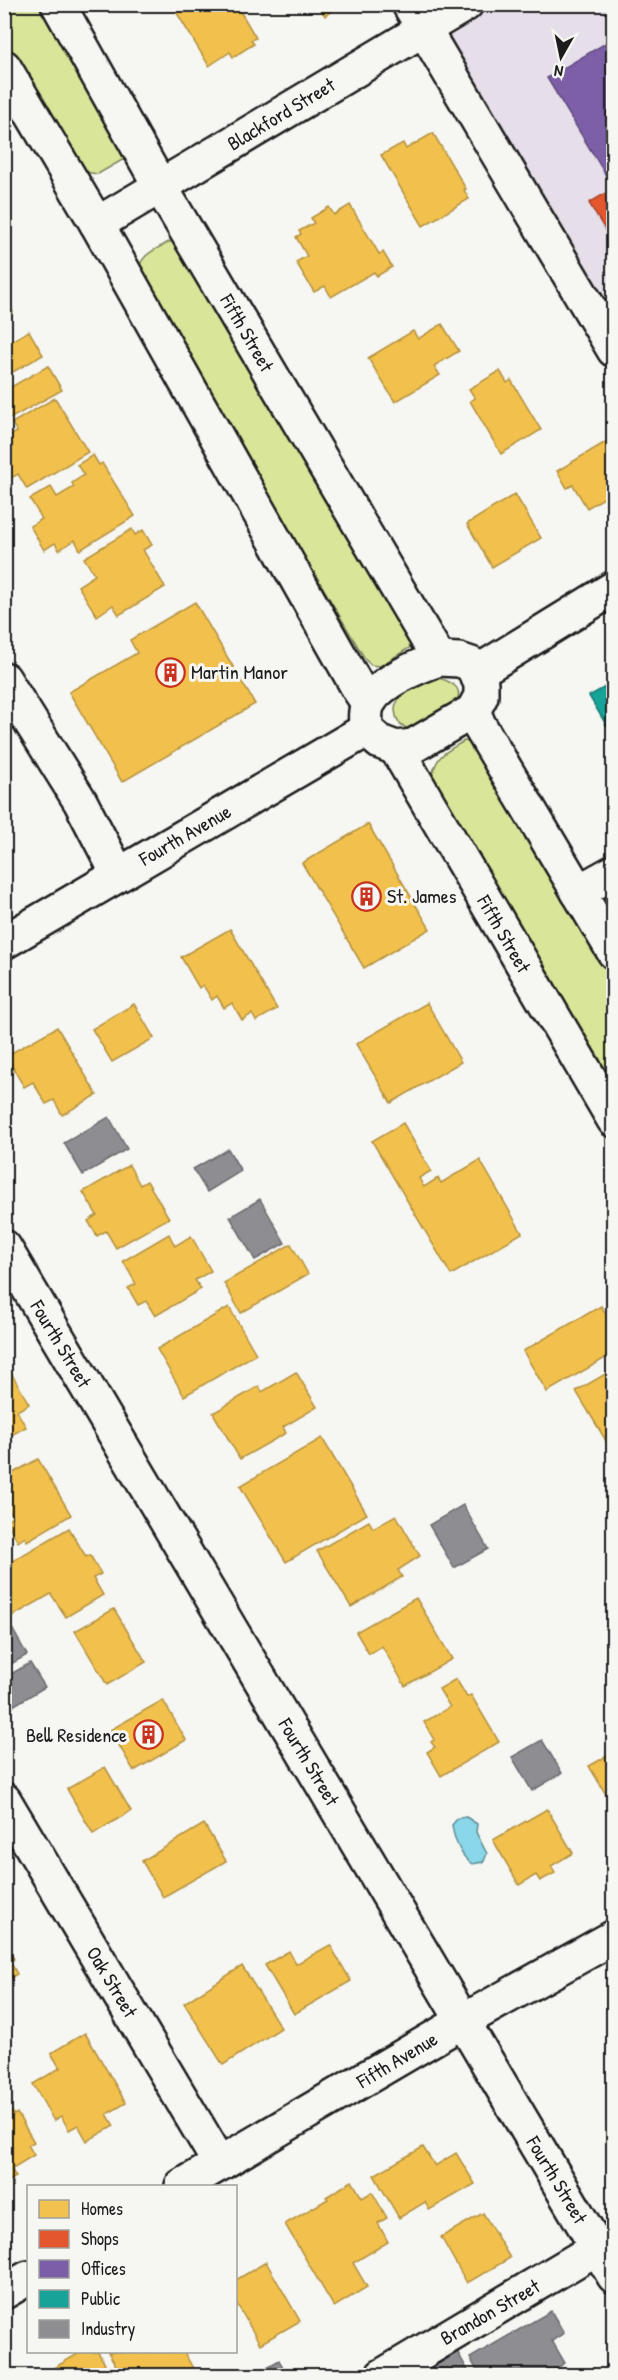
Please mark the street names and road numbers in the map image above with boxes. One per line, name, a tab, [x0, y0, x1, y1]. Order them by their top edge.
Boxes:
street label: Blackford Street	[222, 70, 341, 156]
street label: Fifth Street	[214, 288, 281, 378]
street label: Fourth Avenue	[133, 797, 236, 872]
street label: Fifth Street	[471, 889, 538, 979]
street label: Fourth Street	[24, 1294, 99, 1394]
street label: Fourth Street	[272, 1712, 347, 1812]
street label: Oak Street	[81, 1941, 145, 2023]
street label: Fifth Avenue	[350, 2025, 442, 2095]
street label: Fourth Street	[520, 2130, 595, 2230]
street label: Brandon Street	[435, 2272, 545, 2351]

